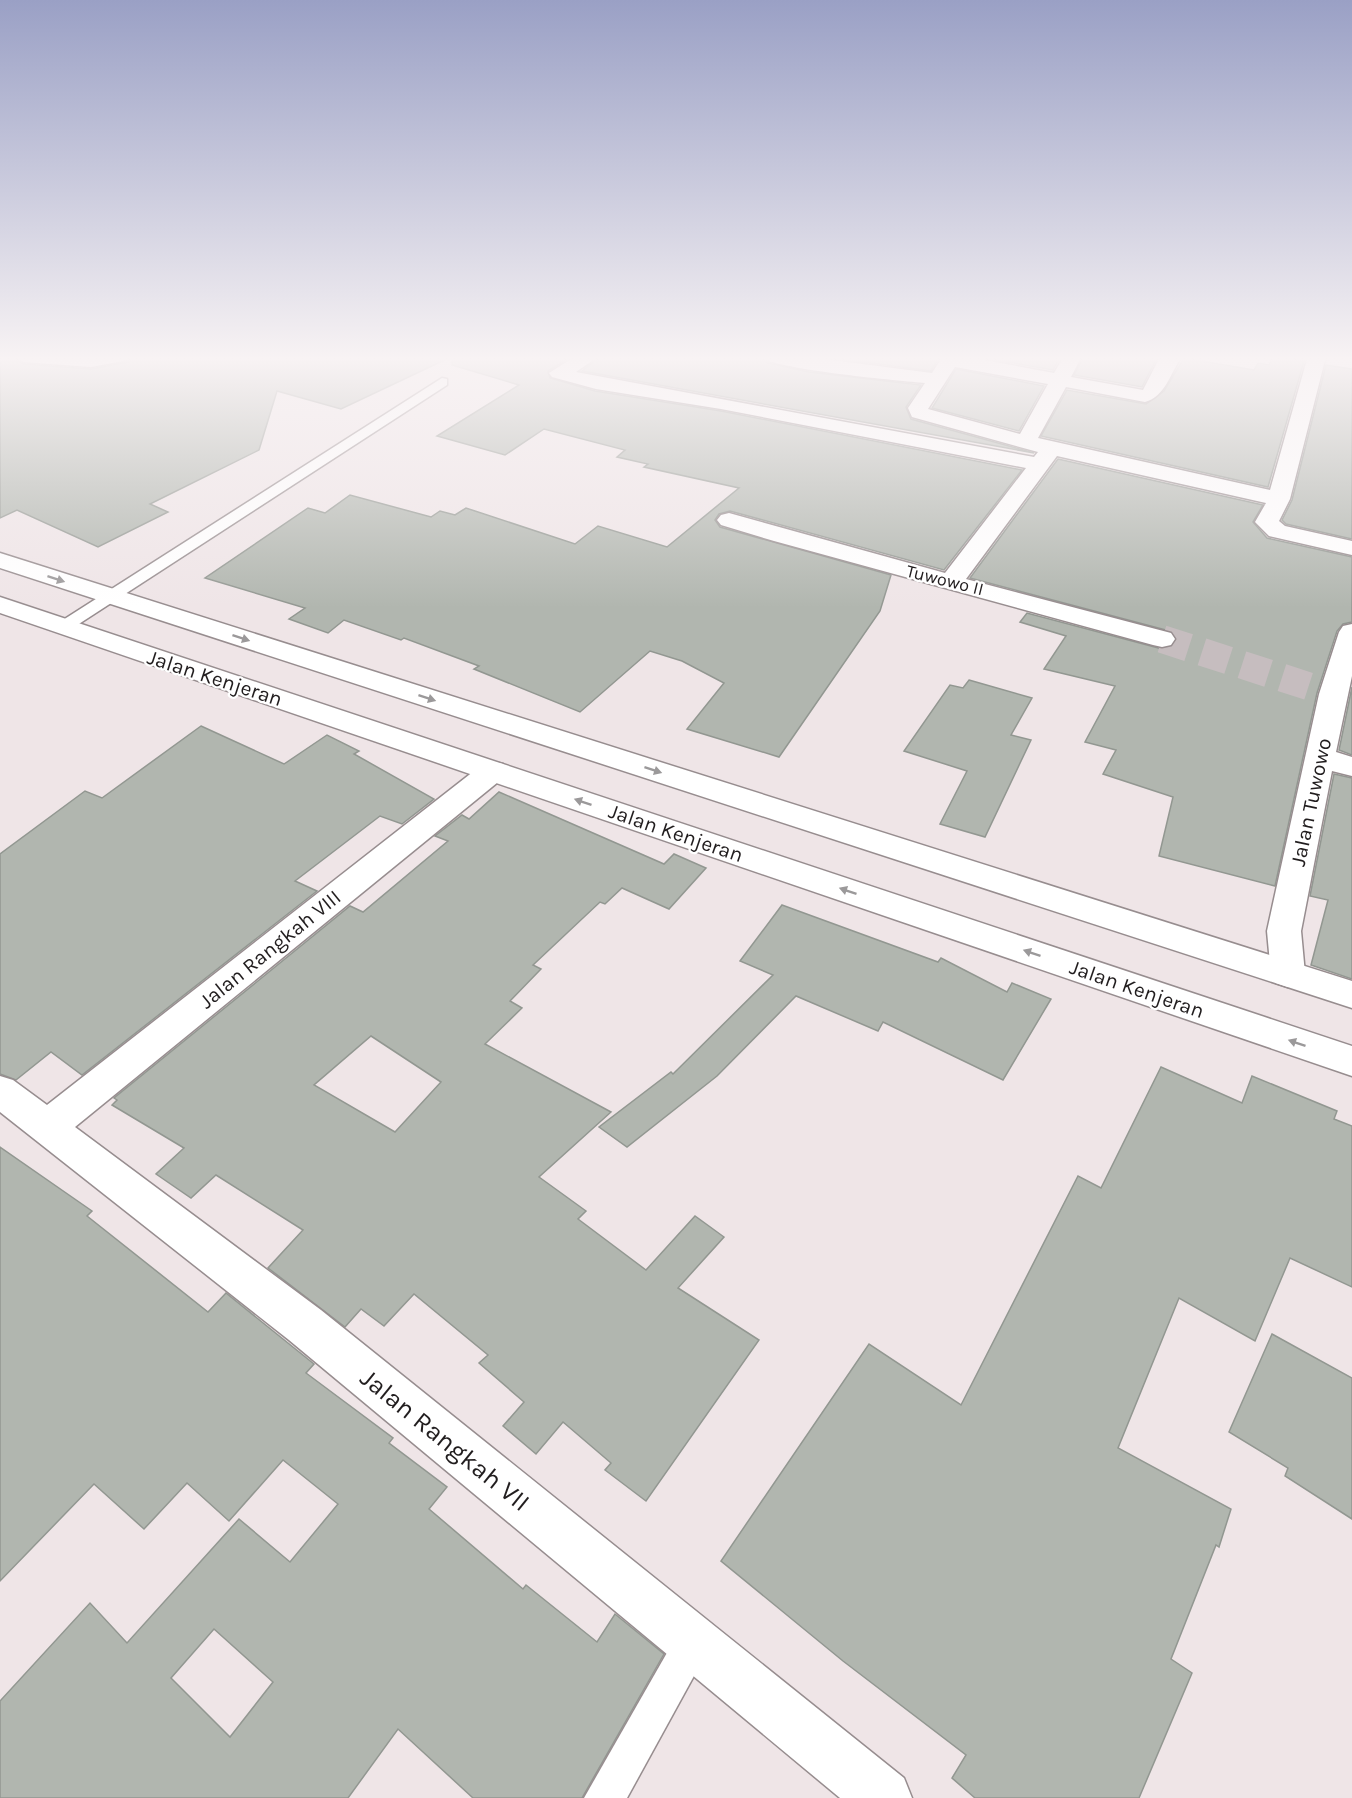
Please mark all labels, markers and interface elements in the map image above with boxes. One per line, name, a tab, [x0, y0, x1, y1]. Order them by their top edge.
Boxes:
street label: Tuwowo II	[904, 560, 986, 600]
one-way arrow	[47, 574, 65, 584]
one-way arrow	[232, 634, 250, 643]
street label: Jalan Kenjeran	[144, 645, 286, 711]
one-way arrow	[418, 694, 436, 703]
street label: Jalan Tuwowo	[1286, 736, 1336, 868]
one-way arrow	[644, 766, 662, 776]
one-way arrow	[574, 796, 592, 806]
street label: Jalan Kenjeran	[606, 799, 746, 867]
street label: Jalan Rangkah VIII	[195, 885, 345, 1013]
one-way arrow	[838, 886, 856, 895]
one-way arrow	[1023, 948, 1041, 958]
street label: Jalan Kenjeran	[1067, 955, 1207, 1023]
one-way arrow	[1288, 1037, 1306, 1047]
street label: Jalan Rangkah VII	[354, 1362, 536, 1518]

